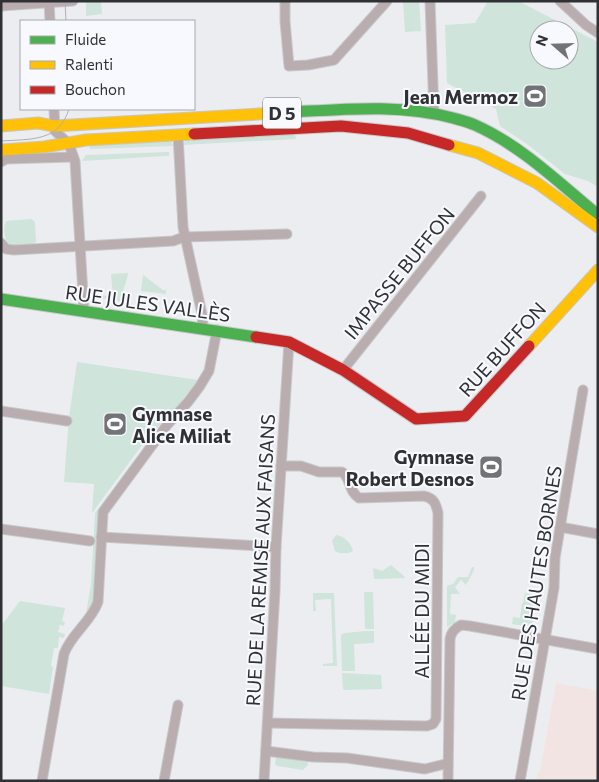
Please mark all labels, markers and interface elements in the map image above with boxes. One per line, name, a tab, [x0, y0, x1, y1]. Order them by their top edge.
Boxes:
legend	[20, 20, 195, 110]
north arrow	[529, 20, 579, 70]
text: Fluide	[65, 30, 106, 48]
text: N	[532, 33, 551, 48]
text: Ralenti	[65, 55, 113, 73]
text: Bouchon	[65, 80, 126, 98]
sports icon: Jean Mermoz	[522, 83, 548, 109]
place label: Jean Mermoz	[404, 85, 518, 108]
road number: D 5	[263, 98, 301, 128]
street label: IMPASSE BUFFON	[339, 203, 459, 343]
street label: RUE JULES VALLÈS	[64, 280, 232, 326]
street label: RUE BUFFON	[454, 297, 550, 401]
place label: Gymnase Alice Miliat	[132, 402, 231, 447]
sports icon: Gymnase Alice Miliat	[102, 411, 128, 437]
street label: RUE DE LA REMISE AUX FAISANS	[241, 413, 279, 707]
place label: Gymnase Robert Desnos	[346, 445, 474, 490]
sports icon: Gymnase Robert Desnos	[478, 454, 504, 480]
street label: RUE DES HAUTES BORNES	[506, 464, 566, 702]
street label: ALLÉE DU MIDI	[410, 543, 433, 679]

